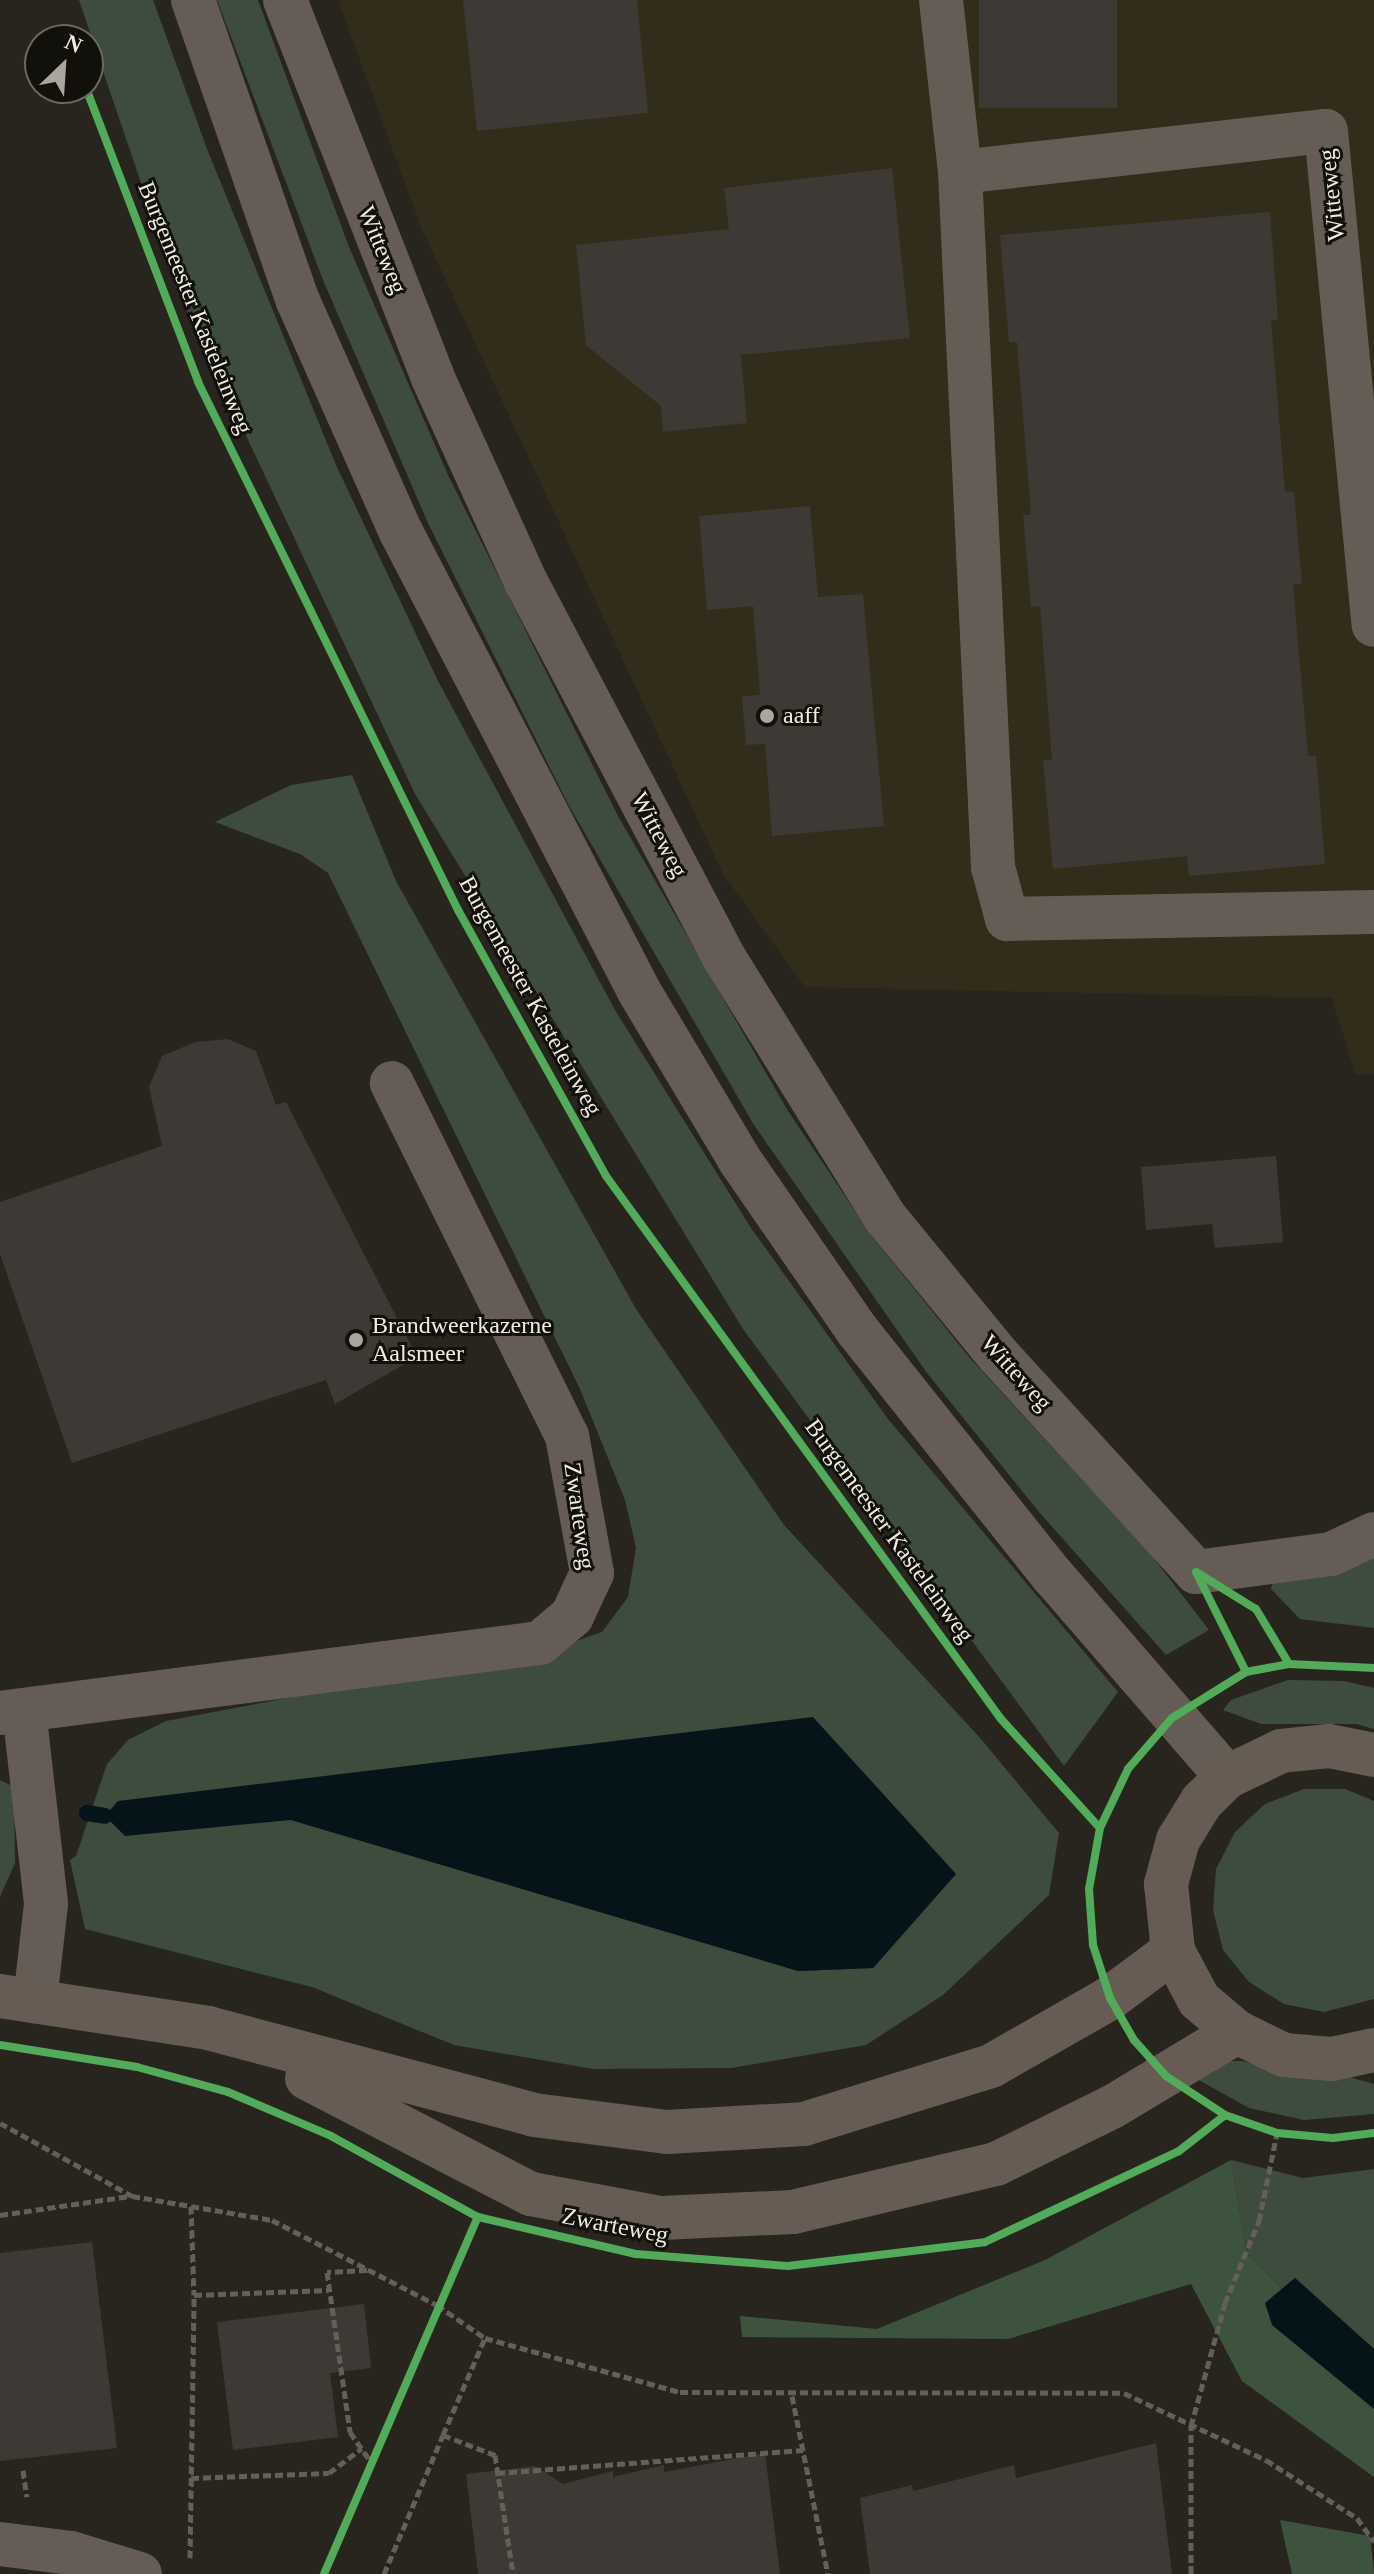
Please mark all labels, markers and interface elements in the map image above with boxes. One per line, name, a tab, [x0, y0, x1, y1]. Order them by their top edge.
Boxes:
north arrow	[24, 24, 104, 104]
text: N	[61, 29, 86, 58]
street label: Witteweg	[1313, 148, 1351, 242]
street label: Burgemeester Kasteleinweg	[131, 178, 259, 438]
street label: Witteweg	[351, 202, 413, 298]
place label: aaff	[783, 702, 820, 730]
marker: aaff	[758, 707, 776, 725]
street label: Witteweg	[625, 787, 693, 883]
street label: Burgemeester Kasteleinweg	[452, 871, 608, 1121]
place label: Brandweerkazerne Aalsmeer	[372, 1312, 552, 1368]
street label: Witteweg	[974, 1329, 1058, 1417]
marker: Brandweerkazerne Aalsmeer	[347, 1331, 365, 1349]
street label: Burgemeester Kasteleinweg	[798, 1414, 980, 1648]
street label: Zwarteweg	[557, 1461, 601, 1571]
street label: Zwarteweg	[559, 2202, 671, 2250]

